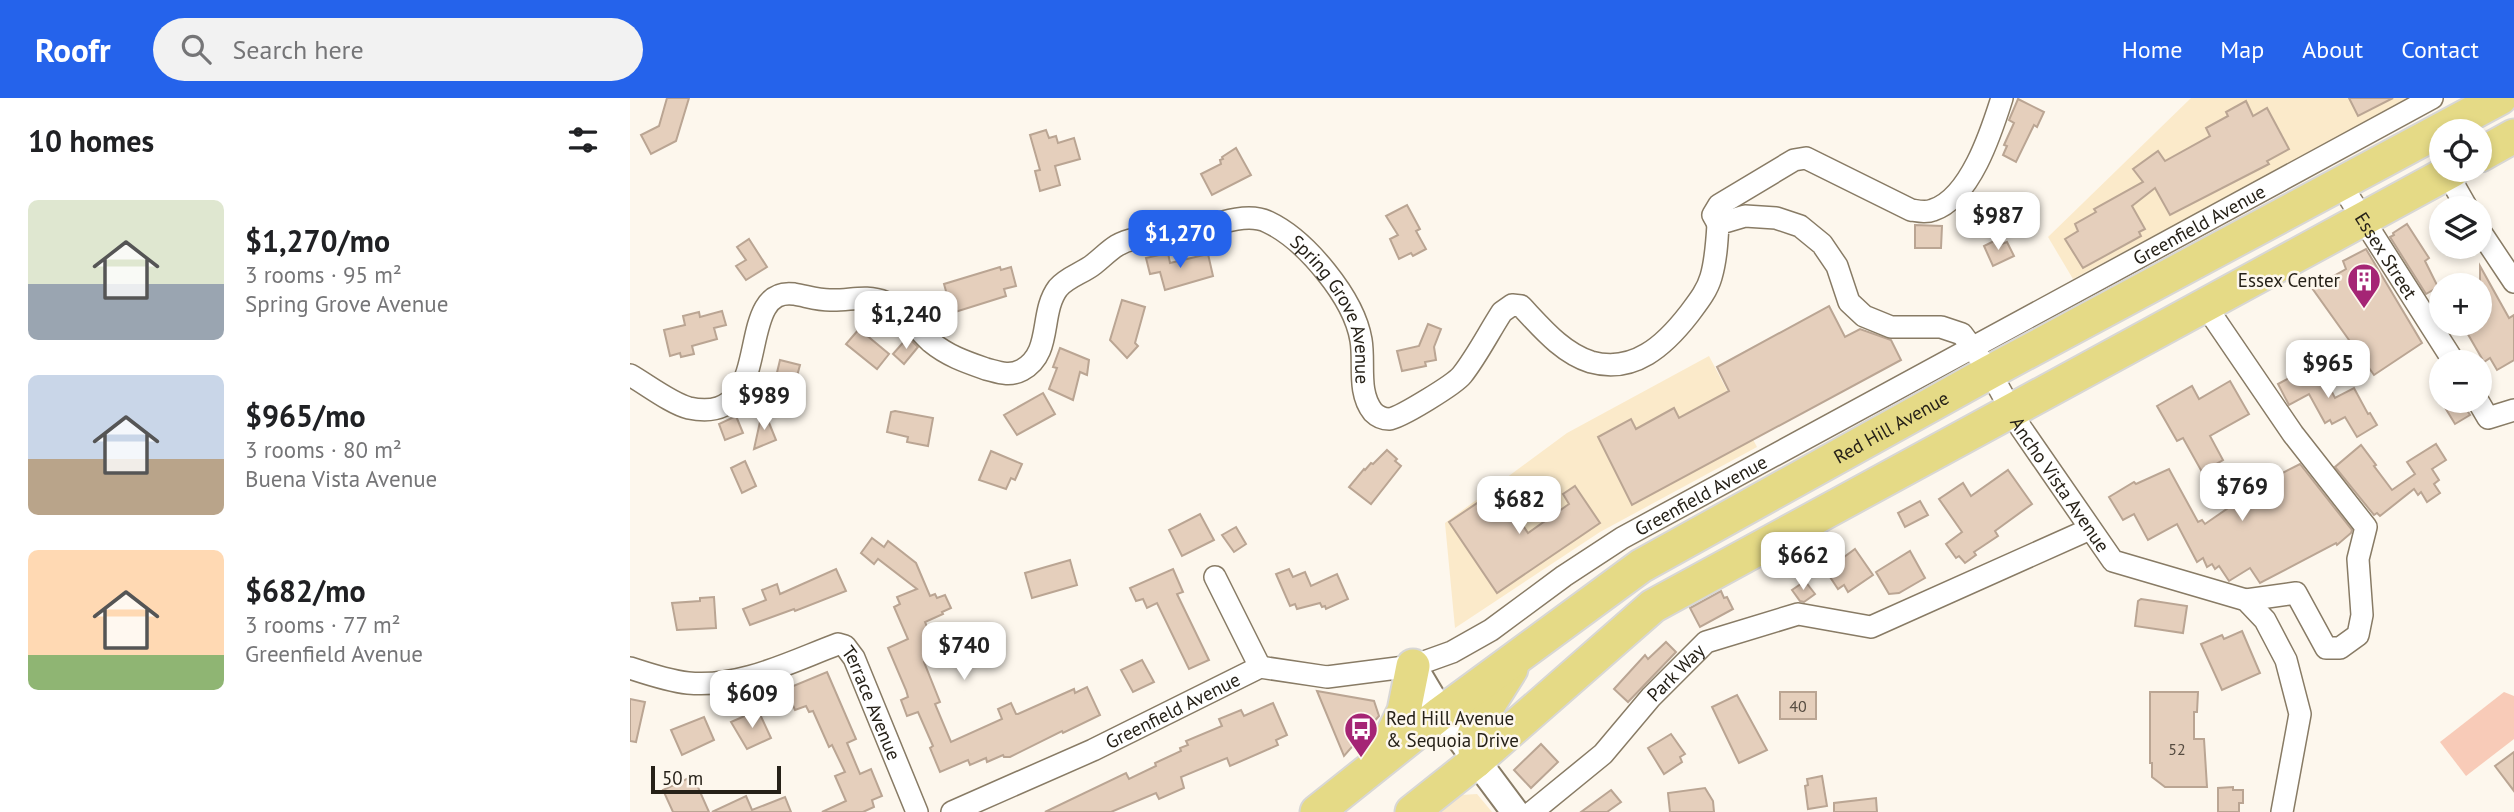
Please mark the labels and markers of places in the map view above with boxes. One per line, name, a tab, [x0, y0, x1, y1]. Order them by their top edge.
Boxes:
pin: $987	[1957, 192, 2039, 252]
pin: $1,270	[1123, 211, 1237, 270]
building icon: Essex Center	[2345, 261, 2383, 310]
place label: Essex Center	[2238, 268, 2341, 292]
pin: $1,240	[849, 292, 963, 351]
pin: $965	[2287, 341, 2369, 400]
pin: $989	[723, 372, 805, 432]
pin: $769	[2201, 464, 2283, 523]
pin: $682	[1478, 476, 1560, 536]
pin: $662	[1762, 532, 1844, 592]
pin: $740	[923, 622, 1005, 682]
pin: $609	[711, 670, 793, 730]
place label: Red Hill Avenue & Sequoia Drive	[1386, 706, 1519, 752]
bus stop icon: Red Hill Avenue & Sequoia Drive	[1342, 710, 1380, 759]

